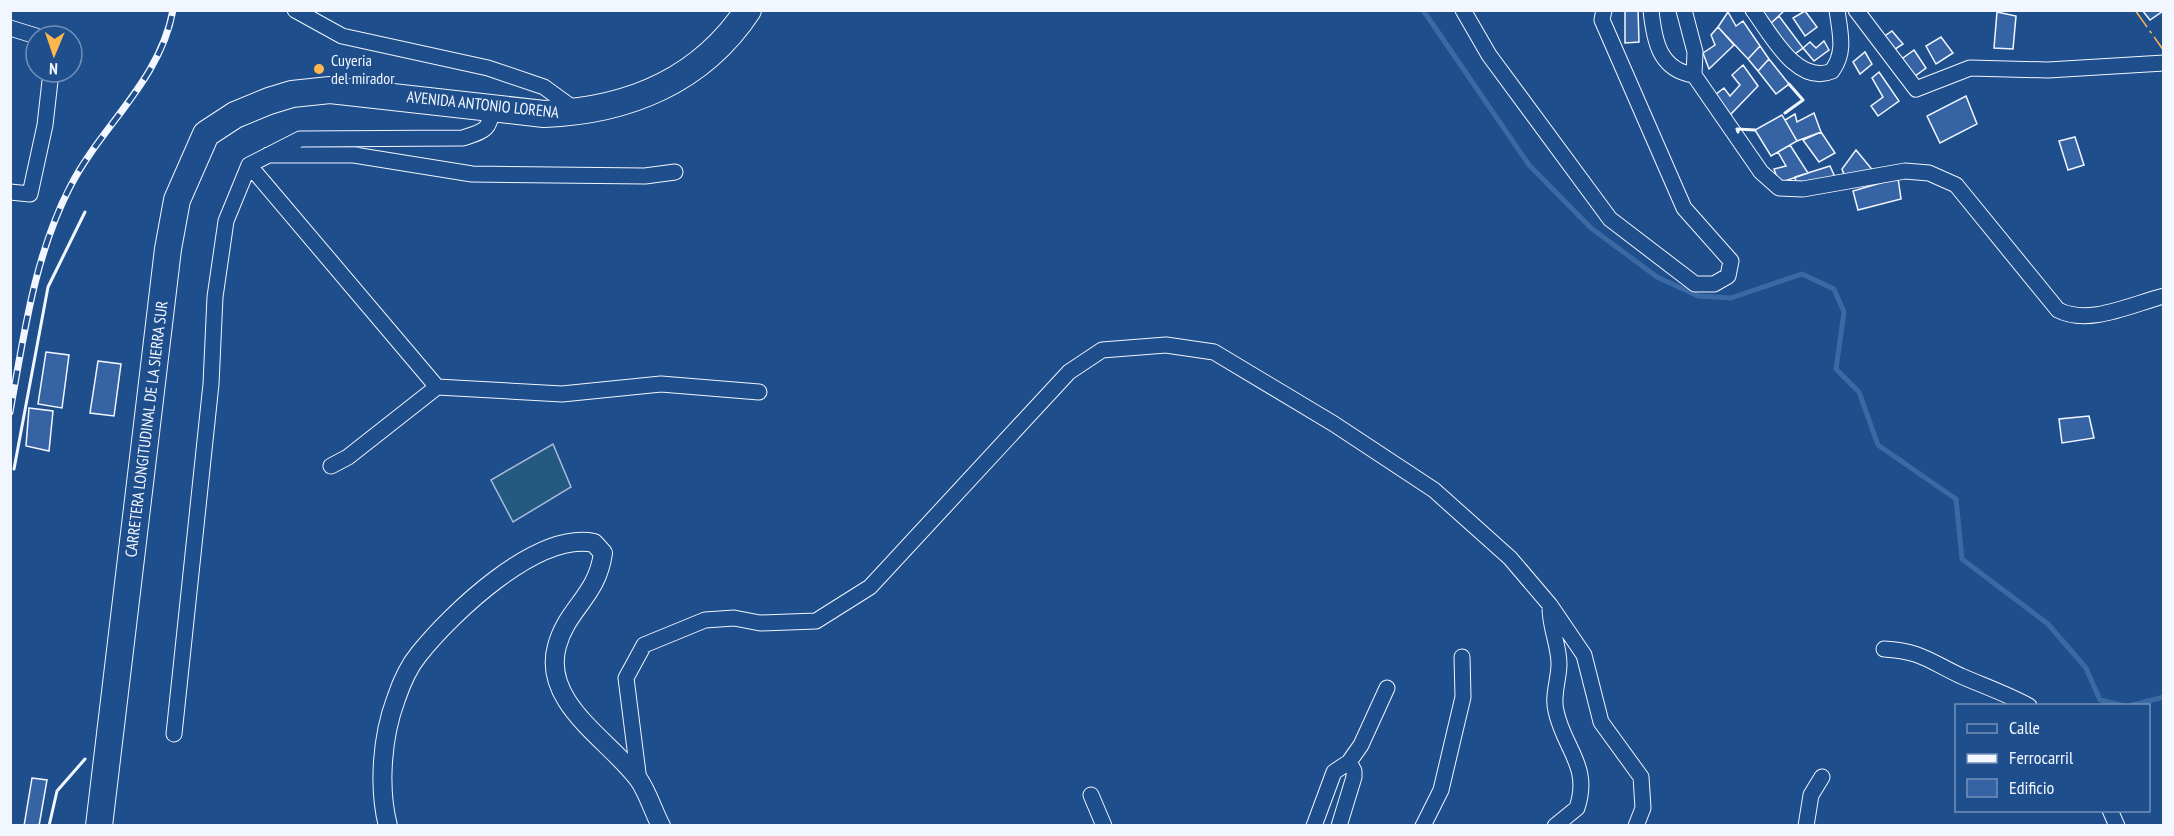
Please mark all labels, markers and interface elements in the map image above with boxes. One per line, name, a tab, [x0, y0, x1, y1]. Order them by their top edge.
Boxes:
north arrow	[24, 24, 84, 84]
place label: Cuyeria del mirador	[331, 50, 395, 88]
text: N	[49, 59, 58, 79]
marker: Cuyeria del mirador	[312, 62, 326, 76]
street label: AVENIDA ANTONIO LORENA	[406, 86, 560, 122]
street label: CARRETERA LONGITUDINAL DE LA SIERRA SUR	[120, 299, 172, 558]
legend	[1955, 704, 2150, 812]
text: Calle	[2009, 716, 2040, 739]
text: Ferrocarril	[2009, 746, 2074, 769]
text: Edificio	[2009, 776, 2055, 799]

